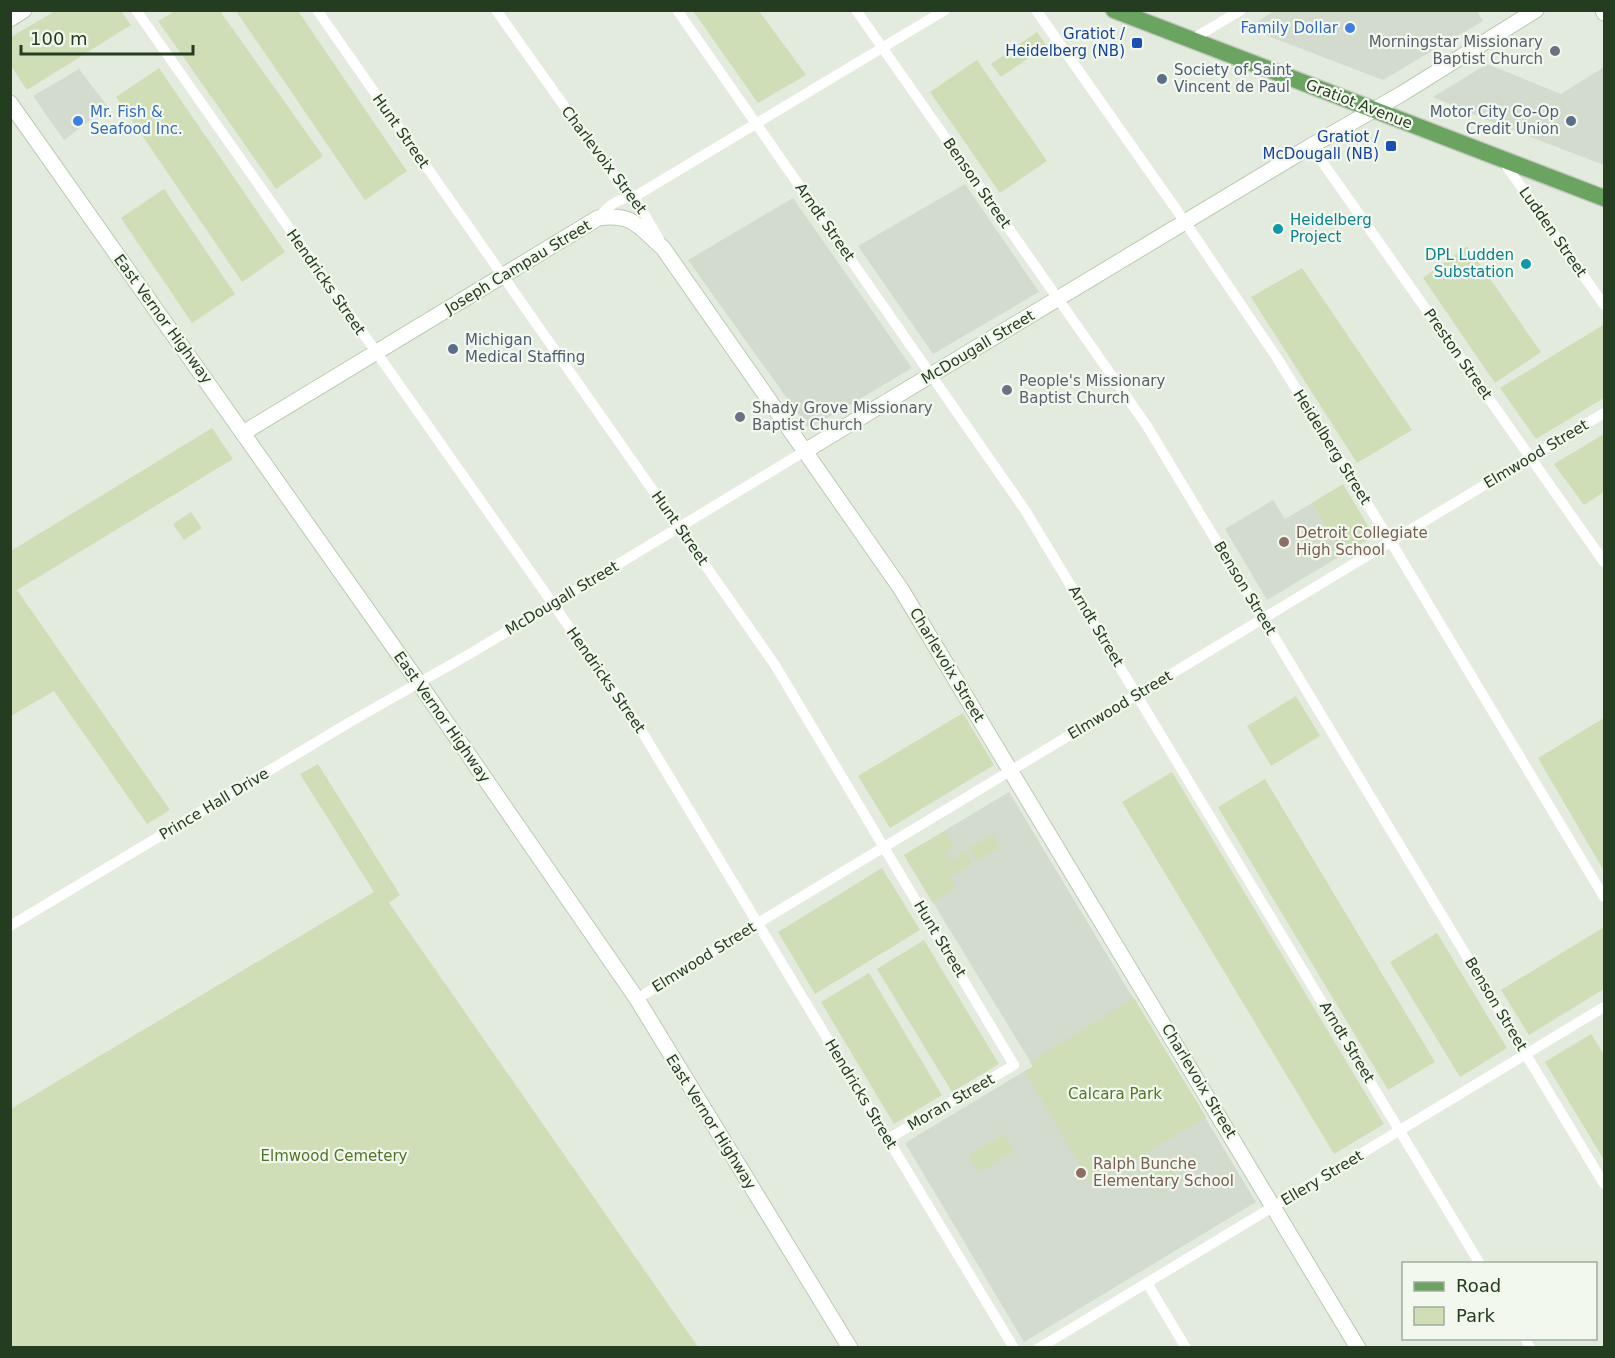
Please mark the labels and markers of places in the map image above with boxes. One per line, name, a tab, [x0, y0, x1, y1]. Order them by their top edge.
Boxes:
place label: Family Dollar	[1241, 19, 1339, 37]
marker: Family Dollar	[1343, 21, 1357, 35]
place label: Gratiot / Heidelberg (NB)	[1005, 25, 1126, 60]
place label: Morningstar Missionary Baptist Church	[1369, 33, 1543, 68]
marker: Gratiot / Heidelberg (NB)	[1130, 36, 1144, 50]
marker: Morningstar Missionary Baptist Church	[1548, 44, 1562, 58]
place label: Society of Saint Vincent de Paul	[1174, 61, 1291, 96]
marker: Society of Saint Vincent de Paul	[1155, 72, 1169, 86]
place label: Mr. Fish & Seafood Inc.	[90, 103, 183, 138]
place label: Motor City Co-Op Credit Union	[1430, 103, 1559, 138]
marker: Mr. Fish & Seafood Inc.	[71, 114, 85, 128]
marker: Motor City Co-Op Credit Union	[1564, 114, 1578, 128]
place label: Gratiot / McDougall (NB)	[1263, 128, 1380, 163]
marker: Gratiot / McDougall (NB)	[1384, 139, 1398, 153]
place label: Heidelberg Project	[1290, 211, 1372, 246]
marker: Heidelberg Project	[1271, 222, 1285, 236]
place label: DPL Ludden Substation	[1425, 246, 1514, 281]
marker: DPL Ludden Substation	[1519, 257, 1533, 271]
place label: Michigan Medical Staffing	[465, 331, 585, 366]
marker: Michigan Medical Staffing	[446, 342, 460, 356]
place label: People's Missionary Baptist Church	[1019, 372, 1165, 407]
marker: People's Missionary Baptist Church	[1000, 383, 1014, 397]
place label: Shady Grove Missionary Baptist Church	[752, 399, 933, 434]
marker: Shady Grove Missionary Baptist Church	[733, 410, 747, 424]
place label: Detroit Collegiate High School	[1296, 524, 1428, 559]
marker: Detroit Collegiate High School	[1277, 535, 1291, 549]
place label: Ralph Bunche Elementary School	[1093, 1155, 1234, 1190]
marker: Ralph Bunche Elementary School	[1074, 1166, 1088, 1180]

